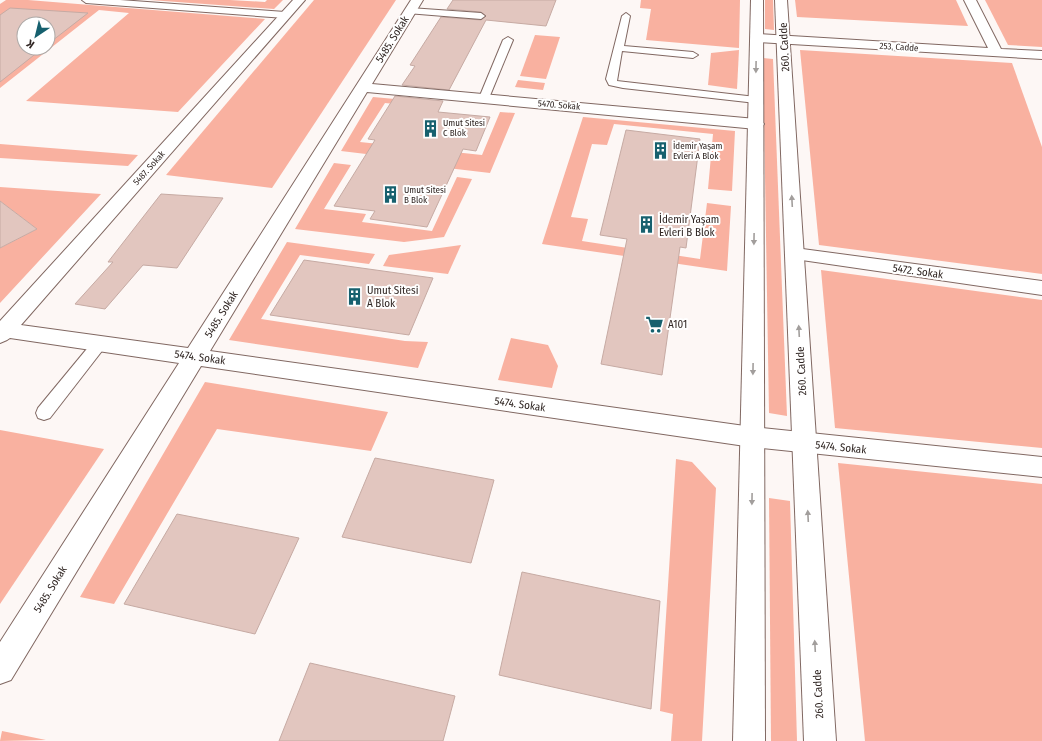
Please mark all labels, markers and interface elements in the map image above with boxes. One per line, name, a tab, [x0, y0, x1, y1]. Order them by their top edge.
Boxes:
street label: 5485. Sokak	[373, 13, 412, 65]
north arrow	[16, 16, 56, 56]
street label: 260. Cadde	[777, 22, 792, 72]
text: K	[24, 36, 37, 51]
street label: 253. Cadde	[879, 41, 919, 53]
one-way arrow	[753, 61, 759, 74]
street label: 5470. Sokak	[537, 98, 581, 112]
building icon: Umut Sitesi C Blok	[420, 118, 440, 138]
place label: Umut Sitesi C Blok	[443, 118, 485, 138]
building icon: İdemir Yaşam Evleri A Blok	[650, 141, 670, 161]
place label: İdemir Yaşam Evleri A Blok	[673, 141, 722, 161]
street label: 5487. Sokak	[131, 148, 167, 187]
building icon: Umut Sitesi B Blok	[381, 185, 401, 205]
place label: Umut Sitesi B Blok	[404, 185, 446, 205]
one-way arrow	[789, 194, 795, 207]
place label: İdemir Yaşam Evleri B Blok	[659, 212, 719, 239]
building icon: İdemir Yaşam Evleri B Blok	[636, 215, 656, 235]
one-way arrow	[751, 233, 757, 246]
street label: 5472. Sokak	[892, 262, 945, 282]
place label: Umut Sitesi A Blok	[367, 284, 419, 310]
building icon: Umut Sitesi A Blok	[344, 286, 364, 306]
street label: 5485. Sokak	[202, 288, 241, 340]
supermarket icon: A101	[645, 314, 665, 334]
place label: A101	[668, 318, 687, 331]
one-way arrow	[795, 325, 802, 337]
street label: 260. Cadde	[794, 346, 809, 396]
street label: 5474. Sokak	[174, 347, 227, 368]
one-way arrow	[750, 363, 756, 376]
street label: 5474. Sokak	[494, 394, 547, 415]
street label: 5474. Sokak	[815, 438, 868, 457]
one-way arrow	[748, 493, 755, 505]
one-way arrow	[805, 510, 812, 522]
street label: 5485. Sokak	[31, 563, 70, 615]
one-way arrow	[812, 640, 819, 652]
street label: 260. Cadde	[811, 669, 826, 719]

